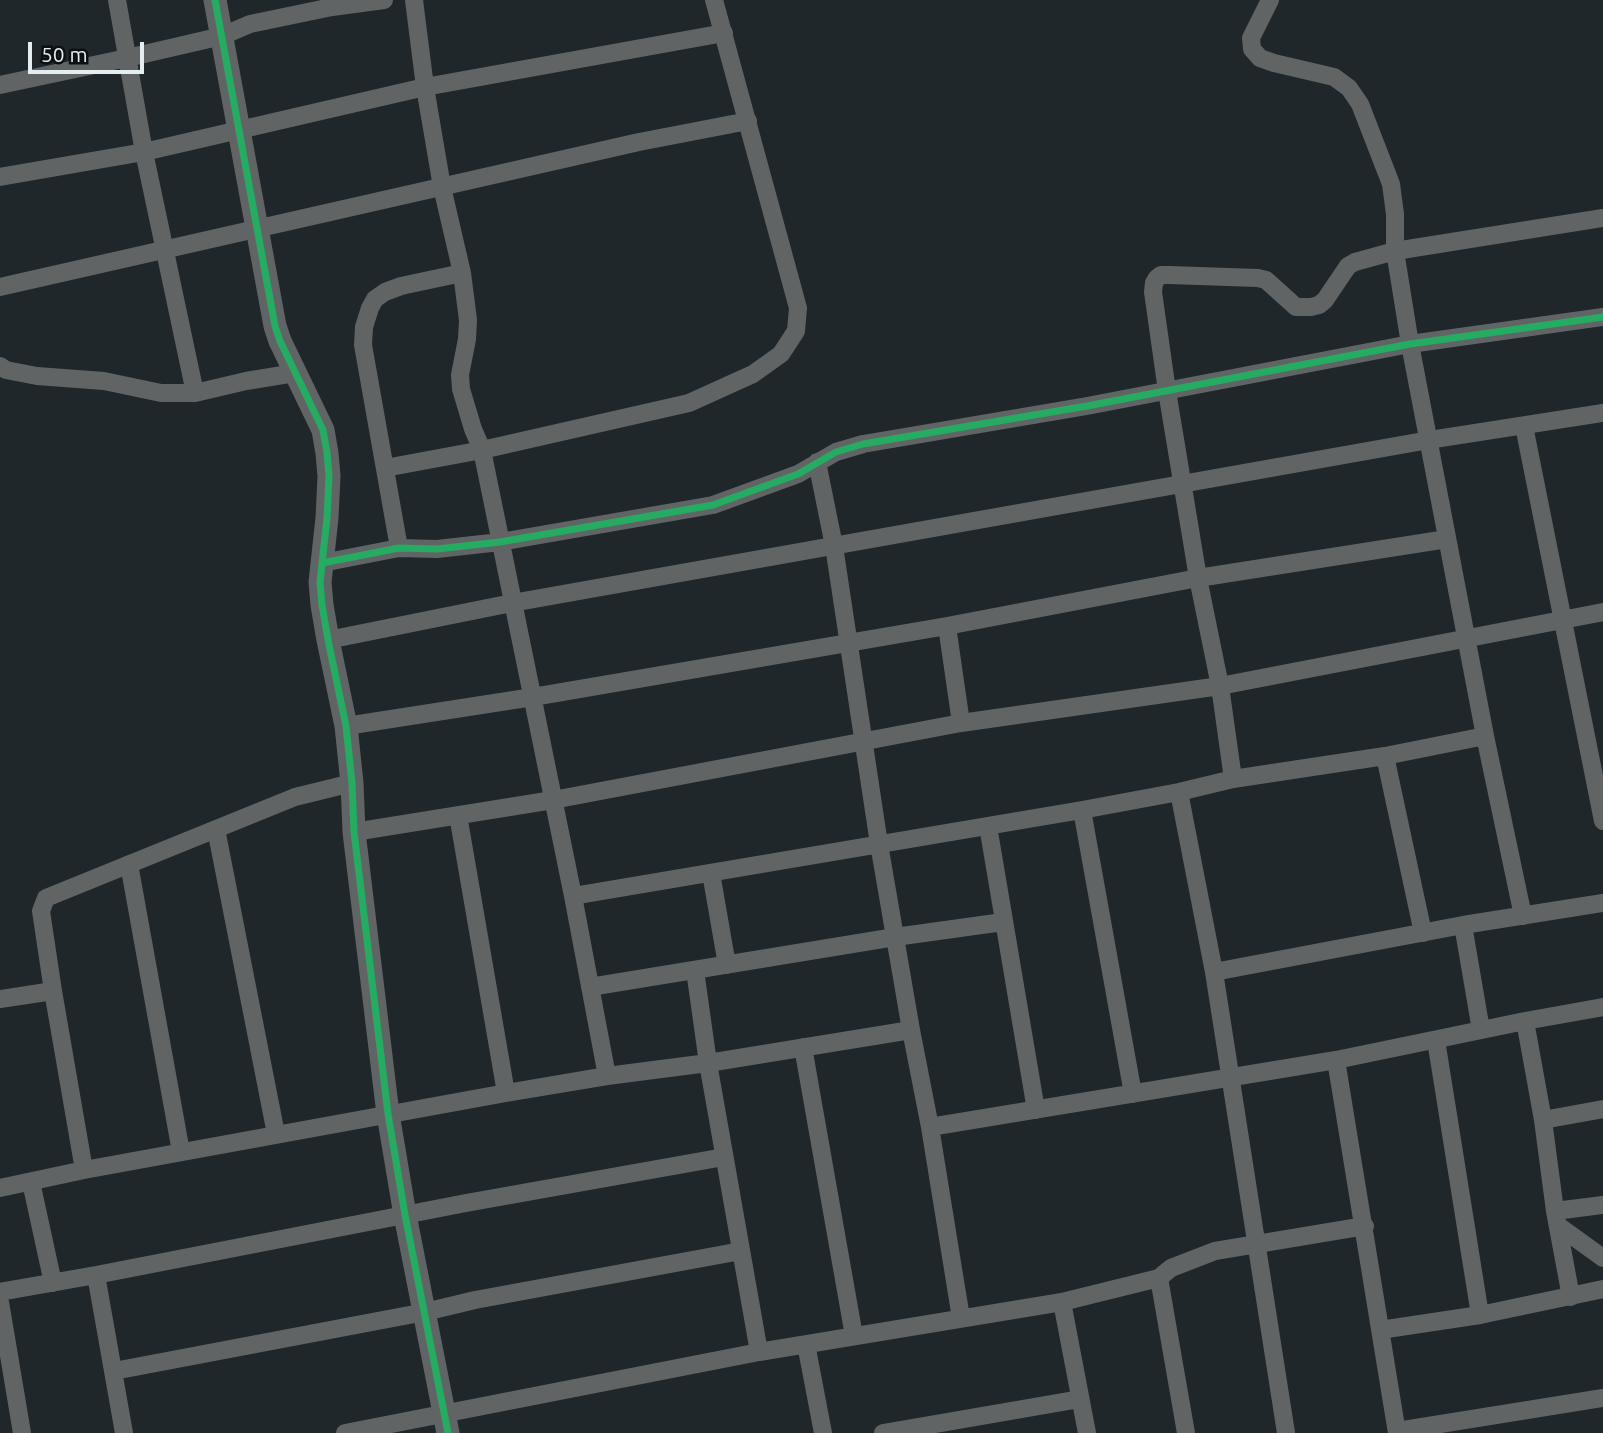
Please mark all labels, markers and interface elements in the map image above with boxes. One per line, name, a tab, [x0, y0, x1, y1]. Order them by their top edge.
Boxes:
scale bar	[32, 28, 147, 72]
text: 50 m	[41, 42, 88, 66]

